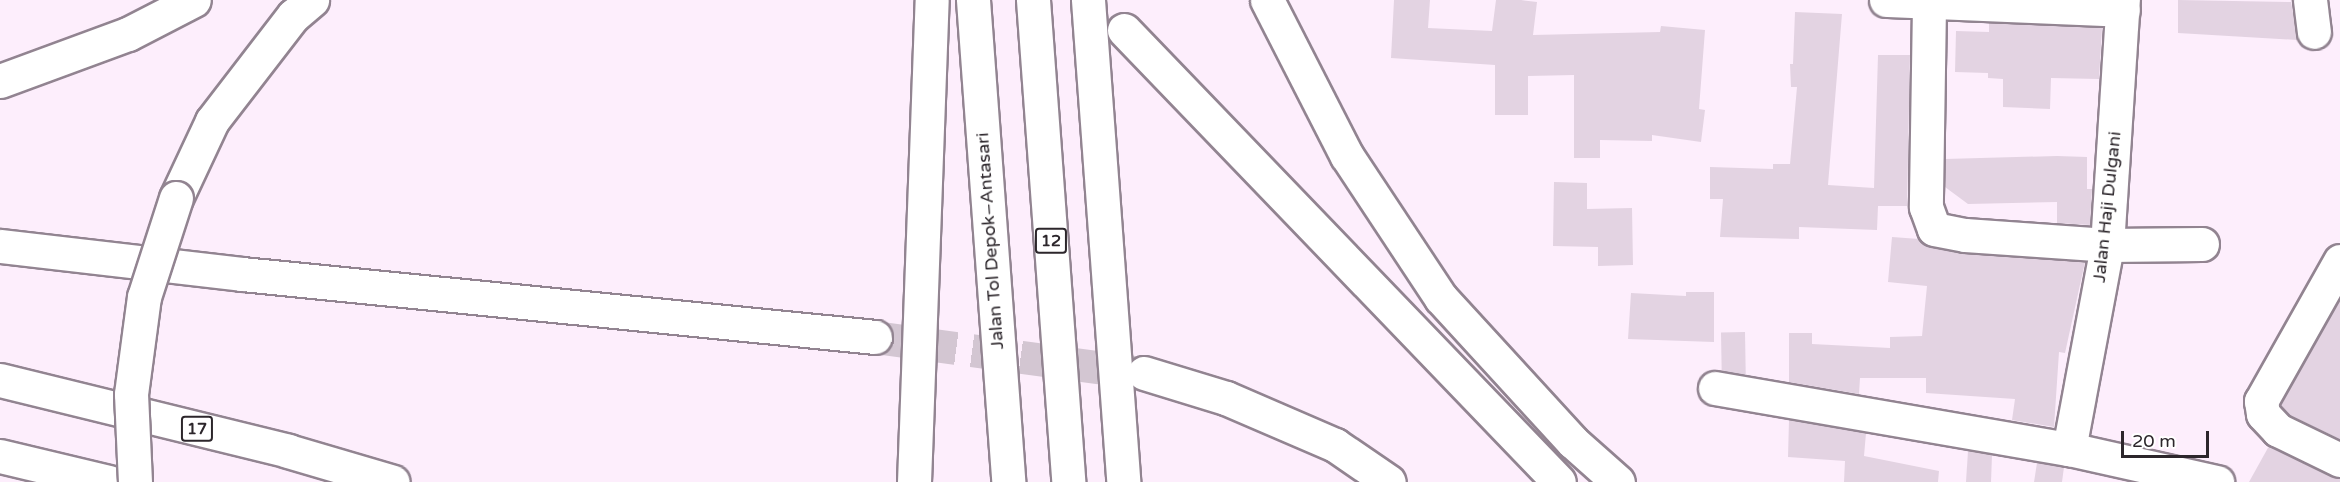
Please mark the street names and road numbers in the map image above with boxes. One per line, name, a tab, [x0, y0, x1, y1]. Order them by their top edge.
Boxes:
street label: Jalan Haji Dulgani	[2088, 130, 2126, 284]
street label: Jalan Tol Depok–Antasari	[972, 132, 1008, 350]
road number: 12	[1034, 228, 1068, 254]
road number: 17	[180, 416, 214, 442]

